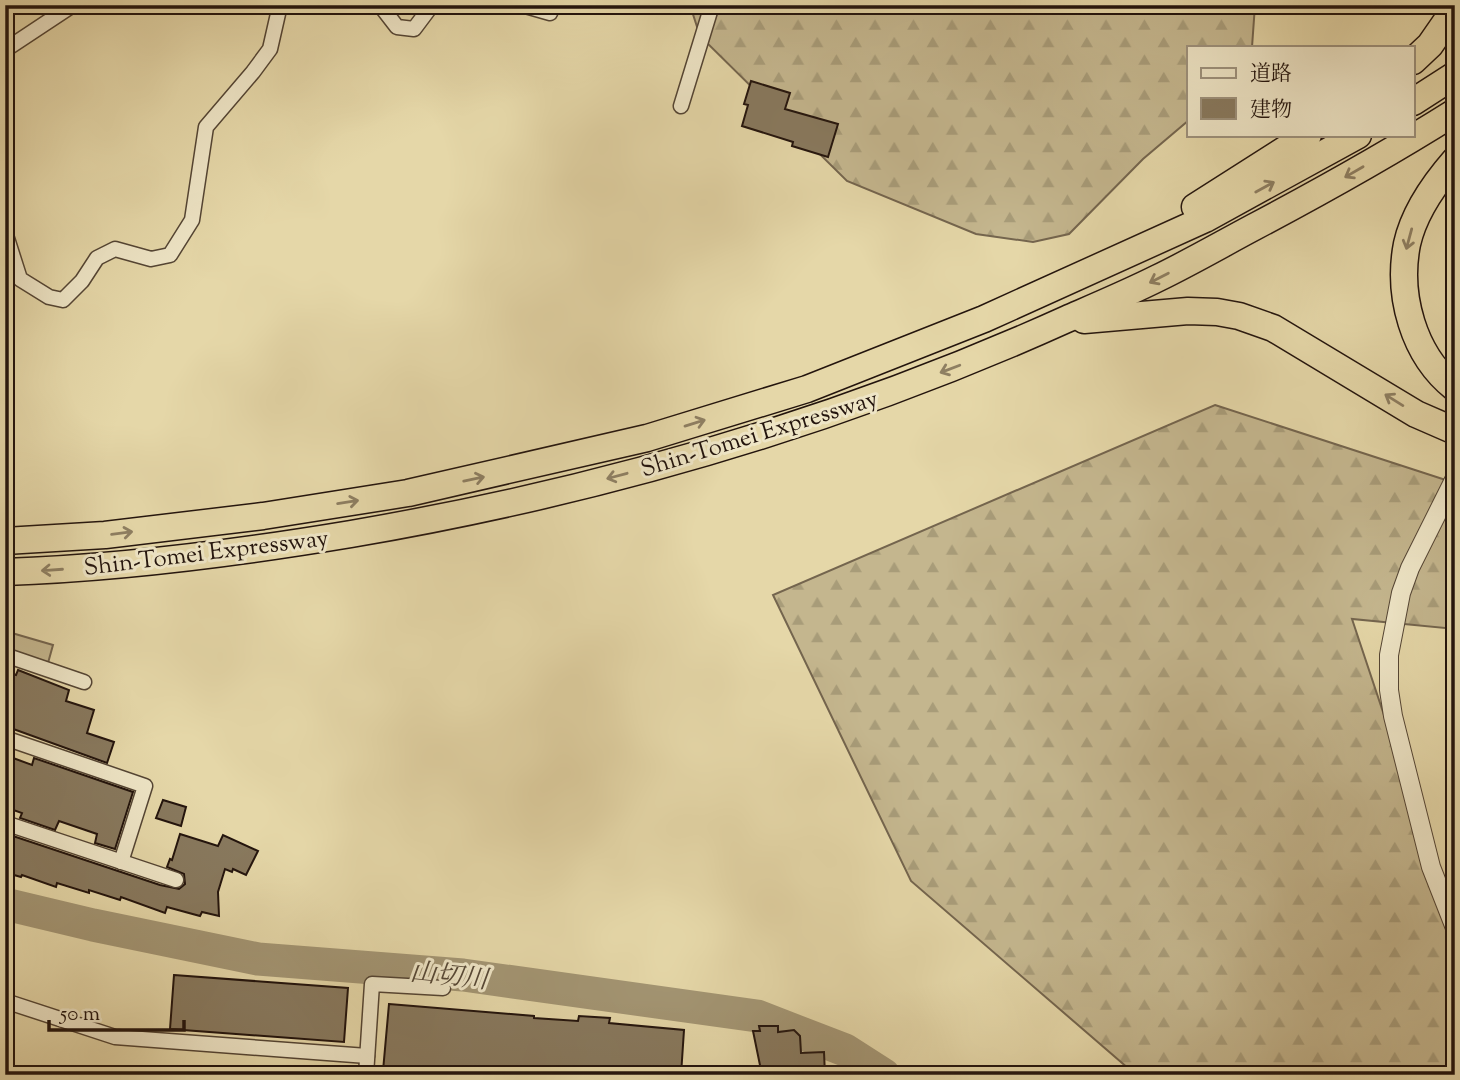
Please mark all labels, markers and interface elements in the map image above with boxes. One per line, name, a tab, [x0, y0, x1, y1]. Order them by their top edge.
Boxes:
legend	[1187, 46, 1414, 136]
text: 道路	[1250, 60, 1292, 90]
text: 建物	[1250, 96, 1292, 126]
one-way arrow	[1345, 165, 1365, 179]
one-way arrow	[1255, 180, 1275, 194]
one-way arrow	[1402, 228, 1415, 250]
one-way arrow	[1149, 271, 1170, 285]
one-way arrow	[940, 363, 962, 376]
street label: Shin-Tomei Expressway	[637, 383, 882, 487]
one-way arrow	[1385, 393, 1404, 408]
one-way arrow	[684, 416, 706, 429]
one-way arrow	[606, 470, 629, 483]
one-way arrow	[462, 471, 485, 485]
one-way arrow	[336, 495, 358, 508]
street label: Shin-Tomei Expressway	[82, 522, 331, 586]
one-way arrow	[110, 526, 133, 539]
one-way arrow	[40, 563, 63, 576]
water label: 山切川	[408, 955, 492, 1000]
scale bar	[49, 989, 184, 1033]
text: 50 m	[59, 1000, 100, 1030]

